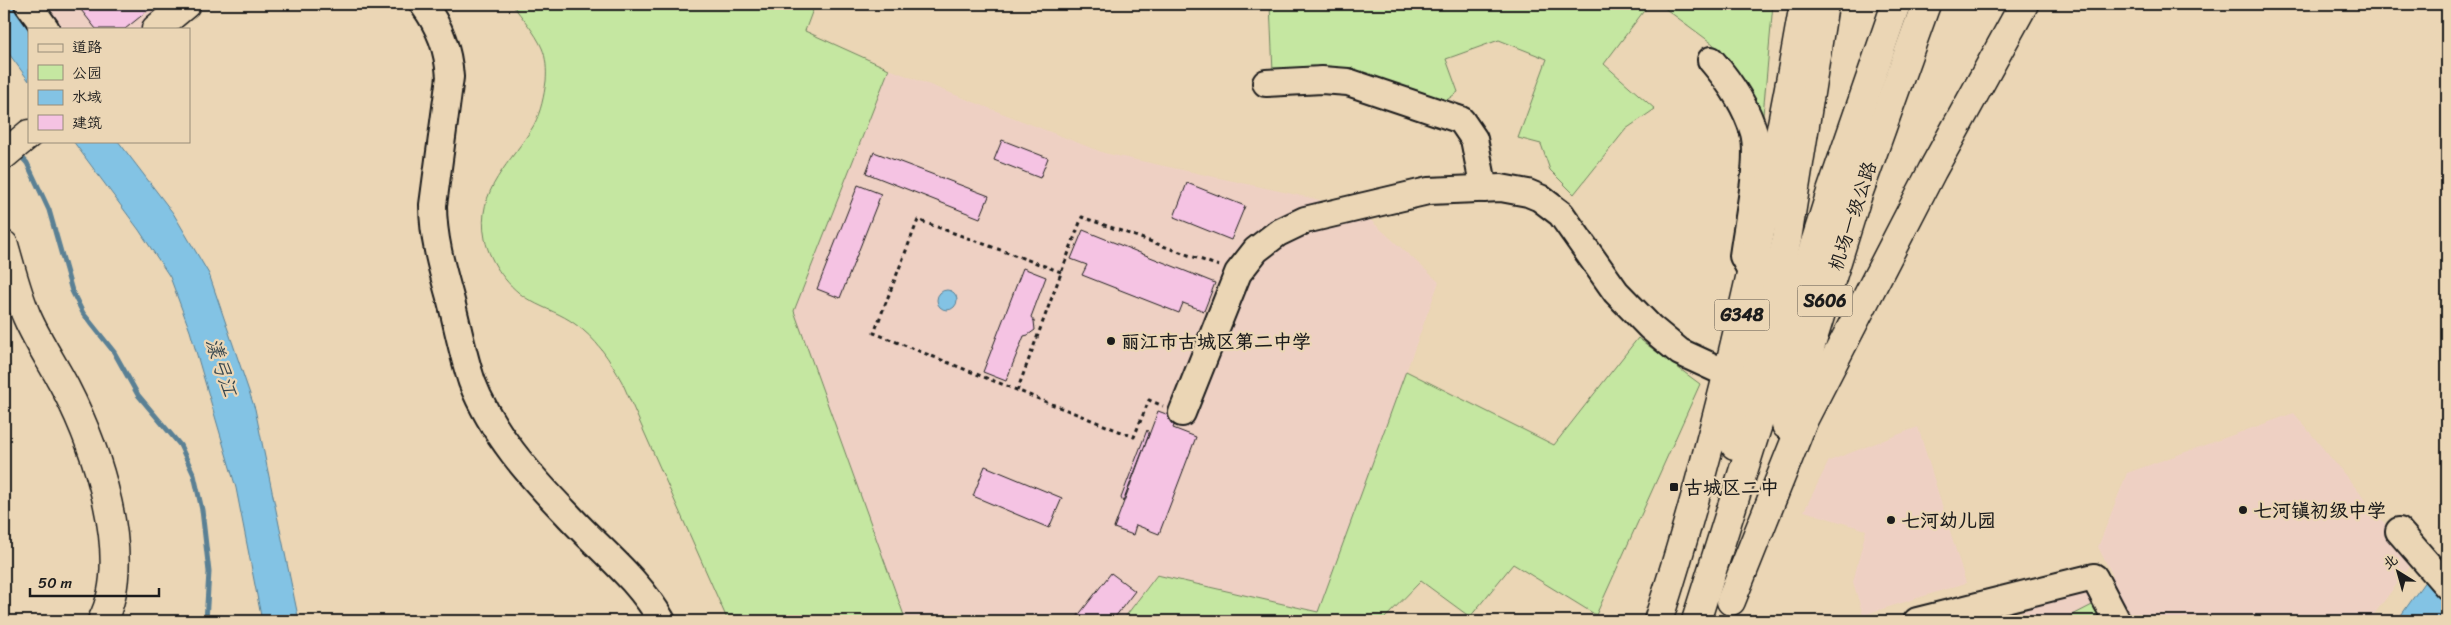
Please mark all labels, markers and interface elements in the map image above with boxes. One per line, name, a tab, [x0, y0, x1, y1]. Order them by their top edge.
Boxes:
legend	[28, 28, 190, 142]
text: 道路	[72, 34, 102, 60]
text: 公园	[72, 60, 102, 86]
text: 水域	[72, 84, 102, 110]
text: 建筑	[72, 110, 102, 136]
street label: 机场一级公路	[1819, 157, 1886, 275]
road number: S606	[1798, 286, 1852, 316]
road number: G348	[1714, 300, 1770, 330]
place label: 丽江市古城区第二中学	[1121, 325, 1311, 358]
water label: 漾弓江	[196, 333, 248, 402]
marker: 丽江市古城区第二中学	[1105, 335, 1117, 347]
place label: 古城区二中	[1684, 471, 1779, 504]
marker: 古城区二中	[1668, 481, 1680, 493]
place label: 七河镇初级中学	[2253, 494, 2386, 527]
place label: 七河幼儿园	[1901, 504, 1996, 537]
marker: 七河镇初级中学	[2237, 504, 2249, 516]
marker: 七河幼儿园	[1885, 514, 1897, 526]
north arrow	[2374, 548, 2424, 598]
text: 北	[2377, 548, 2404, 576]
scale bar	[30, 565, 159, 597]
text: 50 m	[38, 570, 73, 596]

